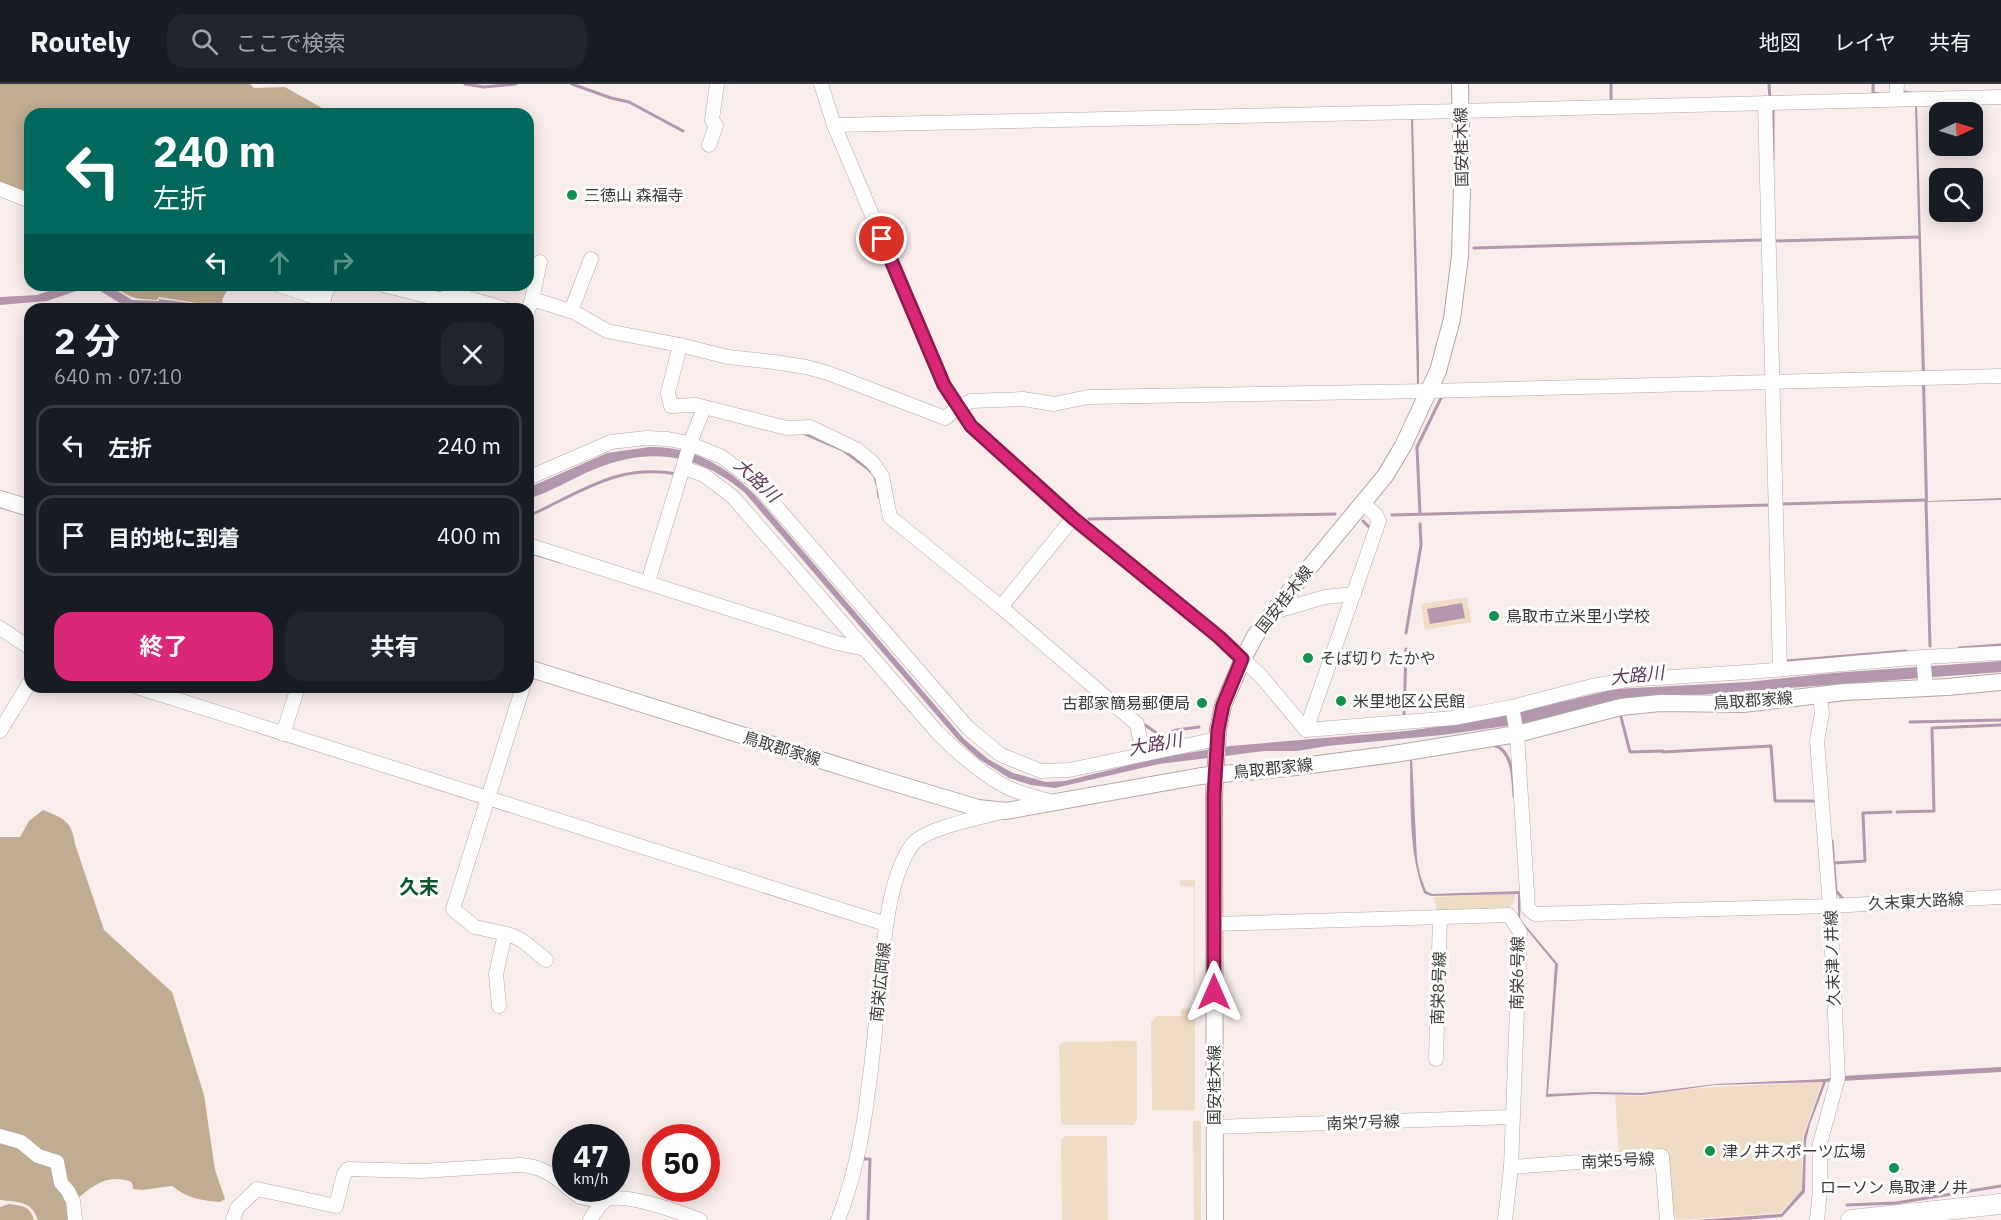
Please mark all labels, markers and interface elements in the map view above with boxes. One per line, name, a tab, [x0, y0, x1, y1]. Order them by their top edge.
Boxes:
search box	[167, 14, 587, 68]
text: Routely	[30, 23, 131, 60]
icon: search	[188, 25, 221, 58]
text: ここで検索	[236, 28, 346, 57]
text: 地図	[1759, 28, 1801, 56]
text: レイヤ	[1834, 28, 1896, 56]
text: 共有	[1929, 28, 1971, 56]
north arrow	[1929, 102, 1983, 156]
map controls	[1929, 102, 1983, 222]
street label: 国安桂木線	[1450, 107, 1472, 187]
text: 240 m	[153, 124, 276, 179]
icon: left	[54, 132, 132, 210]
button: search	[1929, 168, 1983, 222]
text: 左折	[153, 180, 207, 215]
place label: 三徳山 森福寺	[584, 185, 684, 205]
marker: 三徳山 森福寺	[565, 188, 579, 202]
pin	[856, 213, 907, 264]
icon: arrive	[865, 222, 898, 255]
icon: left	[200, 246, 233, 279]
icon: ahead	[263, 246, 296, 279]
icon: right	[326, 246, 359, 279]
text: 2 分	[54, 317, 120, 364]
button: close	[441, 323, 504, 386]
text: 640 m · 07:10	[54, 363, 182, 390]
icon: left	[57, 429, 90, 462]
text: 240 m	[437, 431, 501, 460]
text: 左折	[108, 433, 152, 462]
water label: 大路川	[729, 453, 786, 508]
icon: arrive	[57, 519, 90, 552]
text: 400 m	[437, 521, 501, 550]
text: 目的地に到着	[108, 523, 240, 552]
street label: 国安桂木線	[1251, 561, 1317, 637]
place label: 鳥取市立米里小学校	[1506, 606, 1650, 626]
marker: 鳥取市立米里小学校	[1487, 609, 1501, 623]
button: 終了	[54, 612, 273, 681]
button: 共有	[285, 612, 504, 681]
place label: そば切り たかや	[1320, 648, 1436, 668]
marker: そば切り たかや	[1301, 651, 1315, 665]
water label: 大路川	[1609, 661, 1667, 689]
street label: 鳥取郡家線	[1712, 687, 1794, 713]
place label: 米里地区公民館	[1353, 691, 1465, 711]
place label: 古郡家簡易郵便局	[1062, 693, 1190, 713]
marker: 米里地区公民館	[1334, 694, 1348, 708]
marker: 古郡家簡易郵便局	[1195, 696, 1209, 710]
street label: 鳥取郡家線	[741, 727, 823, 769]
water label: 大路川	[1126, 728, 1186, 760]
street label: 鳥取郡家線	[1232, 754, 1314, 782]
district label: 久末	[399, 873, 439, 900]
street label: 久末東大路線	[1868, 889, 1964, 913]
street label: 久末津ノ井線	[1820, 910, 1844, 1006]
street label: 南栄6号線	[1506, 936, 1528, 1010]
street label: 南栄広岡線	[866, 941, 894, 1023]
street label: 南栄8号線	[1427, 951, 1449, 1025]
position arrow	[1182, 960, 1246, 1024]
street label: 国安桂木線	[1204, 1045, 1224, 1125]
street label: 南栄7号線	[1326, 1111, 1400, 1133]
speed limit sign: 50	[642, 1124, 720, 1202]
text: 47	[573, 1136, 609, 1175]
place label: 津ノ井スポーツ広場	[1722, 1141, 1866, 1161]
marker: 津ノ井スポーツ広場	[1703, 1144, 1717, 1158]
street label: 南栄5号線	[1581, 1148, 1655, 1172]
marker: ローソン 鳥取津ノ井	[1887, 1161, 1901, 1175]
text: km/h	[573, 1169, 609, 1188]
place label: ローソン 鳥取津ノ井	[1820, 1177, 1968, 1197]

